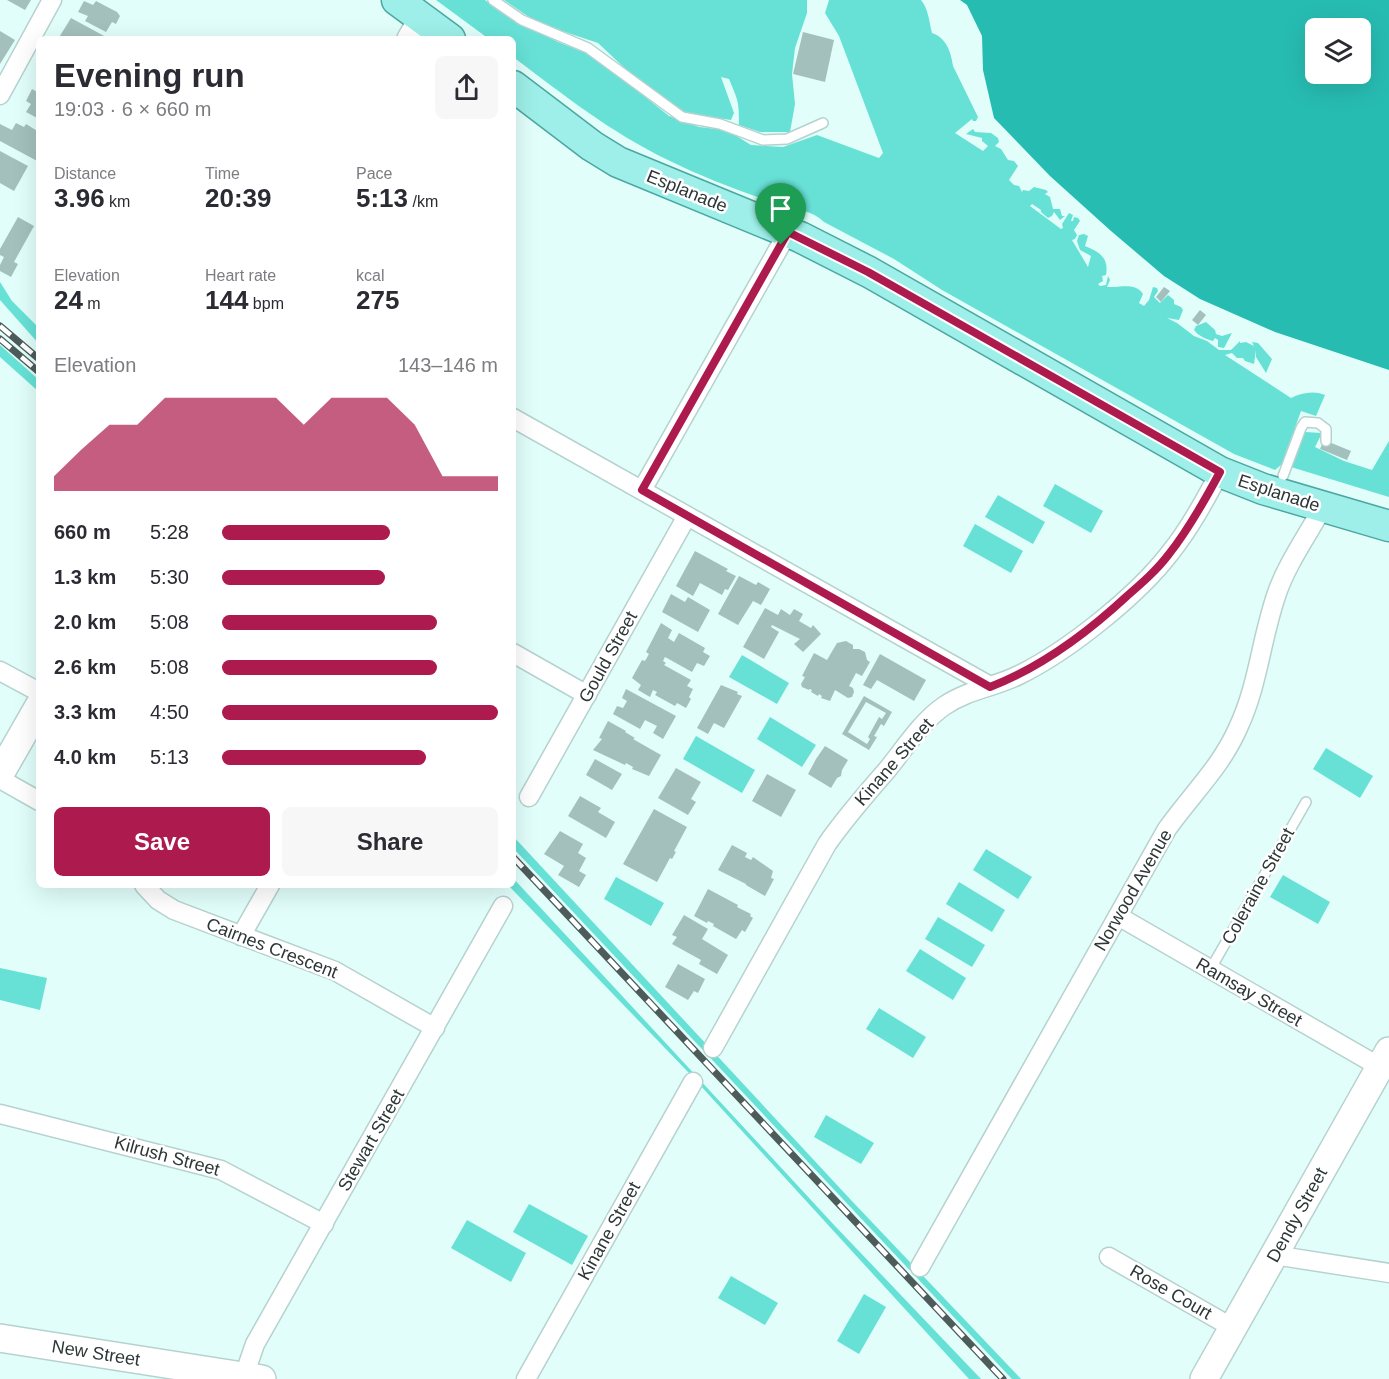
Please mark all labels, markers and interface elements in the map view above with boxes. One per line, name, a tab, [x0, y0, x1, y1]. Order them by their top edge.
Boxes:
map controls	[1305, 18, 1371, 84]
button: layers	[1305, 18, 1371, 84]
button: share	[435, 56, 498, 119]
text: Evening run	[54, 57, 245, 94]
text: 19:03 · 6 × 660 m	[54, 98, 211, 120]
text: Distance	[54, 165, 116, 182]
text: Time	[205, 165, 240, 182]
text: Pace	[356, 165, 392, 182]
street label: Esplanade	[644, 166, 730, 216]
text: 3.96	[54, 183, 105, 213]
text: 20:39	[205, 183, 272, 213]
text: 5:13	[356, 183, 408, 213]
pin	[755, 183, 806, 245]
icon: arrive	[764, 192, 797, 225]
text: km	[105, 193, 130, 210]
text: /km	[408, 193, 438, 210]
text: Elevation	[54, 267, 120, 284]
text: Heart rate	[205, 267, 276, 284]
text: kcal	[356, 267, 384, 284]
text: 24	[54, 285, 83, 315]
text: 144	[205, 285, 248, 315]
text: 275	[356, 285, 399, 315]
text: m	[83, 295, 101, 312]
text: bpm	[248, 295, 284, 312]
text: Elevation	[54, 354, 136, 376]
text: 143–146 m	[398, 354, 498, 376]
street label: Esplanade	[1235, 470, 1323, 516]
text: 660 m	[54, 521, 111, 543]
text: 5:28	[150, 521, 189, 543]
text: 1.3 km	[54, 566, 116, 588]
text: 5:30	[150, 566, 189, 588]
street label: Gould Street	[575, 608, 641, 706]
text: 2.0 km	[54, 611, 116, 633]
text: 5:08	[150, 611, 189, 633]
text: 2.6 km	[54, 656, 116, 678]
text: 5:08	[150, 656, 189, 678]
text: 3.3 km	[54, 701, 116, 723]
text: 4:50	[150, 701, 189, 723]
street label: Kinane Street	[851, 714, 937, 810]
text: 4.0 km	[54, 746, 116, 768]
text: 5:13	[150, 746, 189, 768]
button: Save	[54, 807, 270, 876]
button: Share	[282, 807, 498, 876]
street label: Coleraine Street	[1218, 824, 1298, 948]
street label: Norwood Avenue	[1090, 826, 1176, 954]
street label: Cairnes Crescent	[204, 914, 340, 982]
street label: Ramsay Street	[1192, 954, 1306, 1030]
street label: Stewart Street	[334, 1086, 408, 1194]
street label: Kilrush Street	[112, 1132, 222, 1180]
street label: Dendy Street	[1263, 1164, 1331, 1266]
street label: Kinane Street	[574, 1178, 644, 1284]
street label: Rose Court	[1127, 1261, 1215, 1323]
street label: New Street	[50, 1336, 142, 1370]

